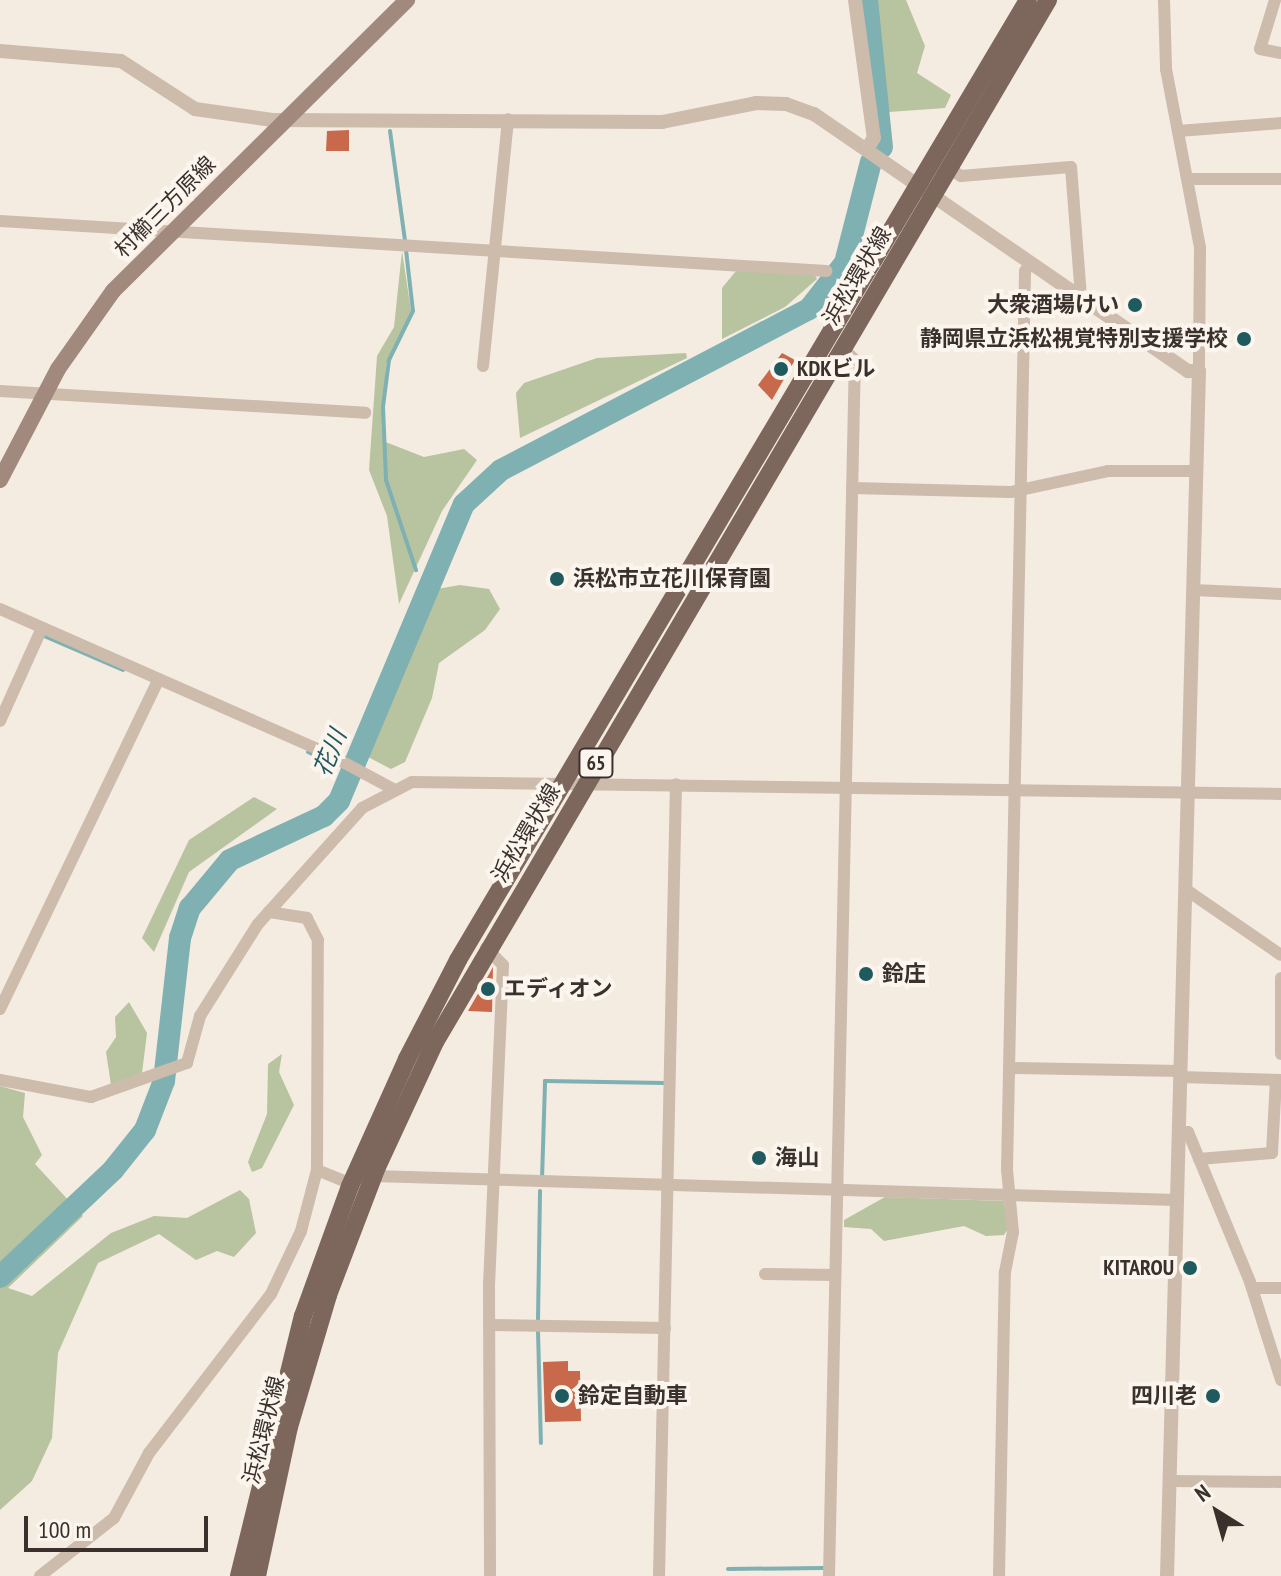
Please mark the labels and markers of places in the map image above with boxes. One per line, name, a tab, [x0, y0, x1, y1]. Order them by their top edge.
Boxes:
place label: 大衆酒場けい	[987, 292, 1119, 318]
marker: 大衆酒場けい	[1126, 296, 1144, 314]
place label: 静岡県立浜松視覚特別支援学校	[920, 326, 1228, 352]
marker: 静岡県立浜松視覚特別支援学校	[1235, 330, 1253, 348]
place label: KDKビル	[797, 356, 876, 382]
marker: KDKビル	[772, 360, 790, 378]
place label: 浜松市立花川保育園	[573, 566, 771, 592]
marker: 浜松市立花川保育園	[548, 570, 566, 588]
place label: 鈴庄	[882, 961, 926, 987]
marker: 鈴庄	[857, 965, 875, 983]
place label: エディオン	[504, 976, 614, 1002]
marker: エディオン	[479, 980, 497, 998]
place label: 海山	[775, 1145, 819, 1171]
marker: 海山	[750, 1149, 768, 1167]
place label: KITAROU	[1103, 1255, 1174, 1281]
marker: KITAROU	[1181, 1259, 1199, 1277]
place label: 鈴定自動車	[578, 1383, 688, 1409]
place label: 四川老	[1131, 1383, 1197, 1409]
marker: 鈴定自動車	[553, 1387, 571, 1405]
marker: 四川老	[1204, 1387, 1222, 1405]

